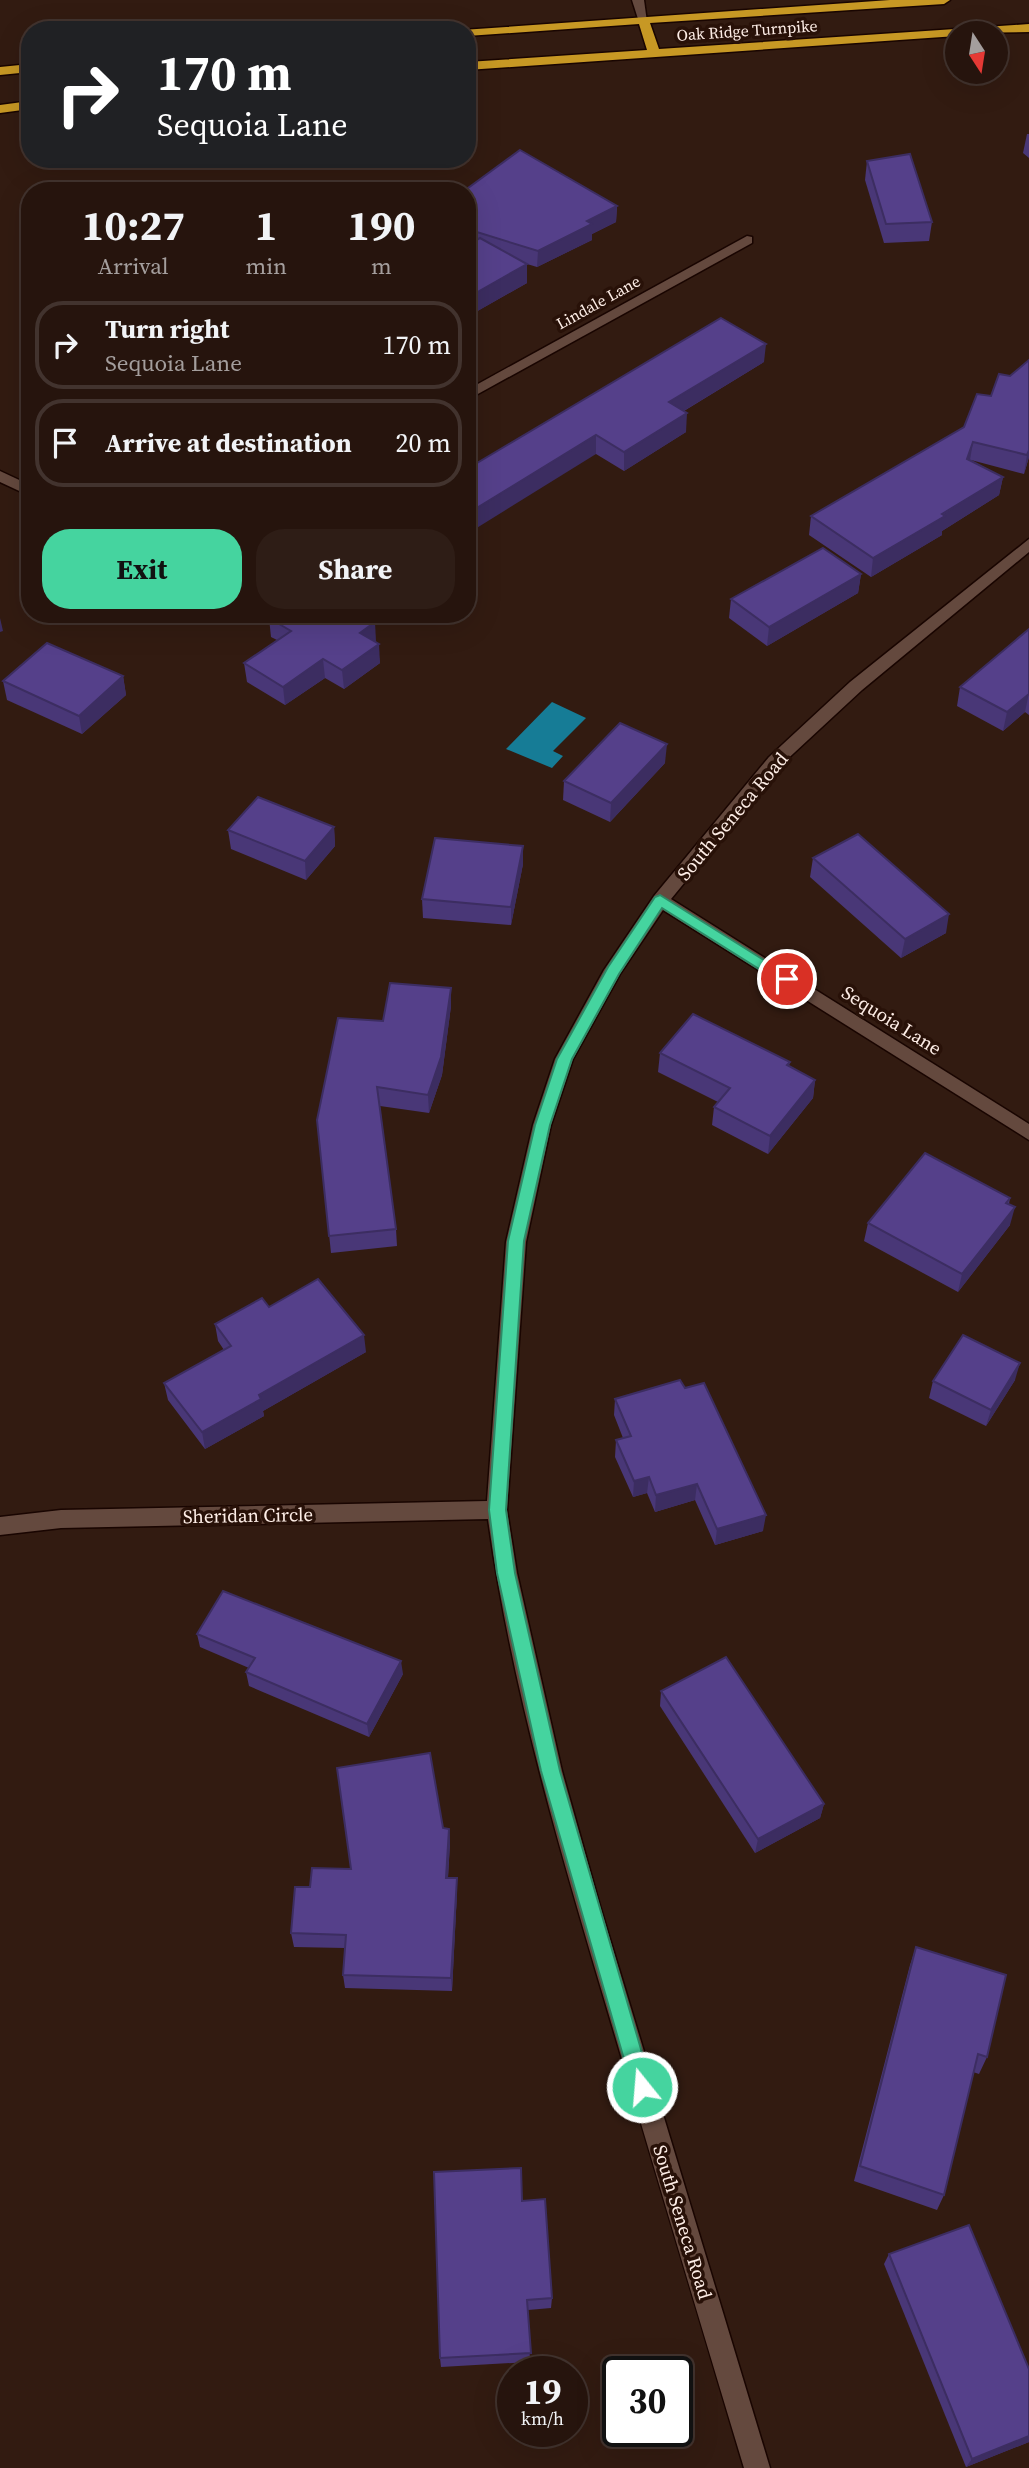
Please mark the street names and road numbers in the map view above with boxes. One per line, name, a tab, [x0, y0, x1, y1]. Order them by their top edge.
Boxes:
street label: Oak Ridge Turnpike	[676, 14, 818, 46]
street label: Lindale Lane	[552, 270, 644, 334]
street label: South Seneca Road	[671, 746, 794, 886]
street label: Sequoia Lane	[837, 979, 947, 1061]
street label: Sheridan Circle	[183, 1501, 313, 1529]
street label: South Seneca Road	[647, 2142, 719, 2303]

